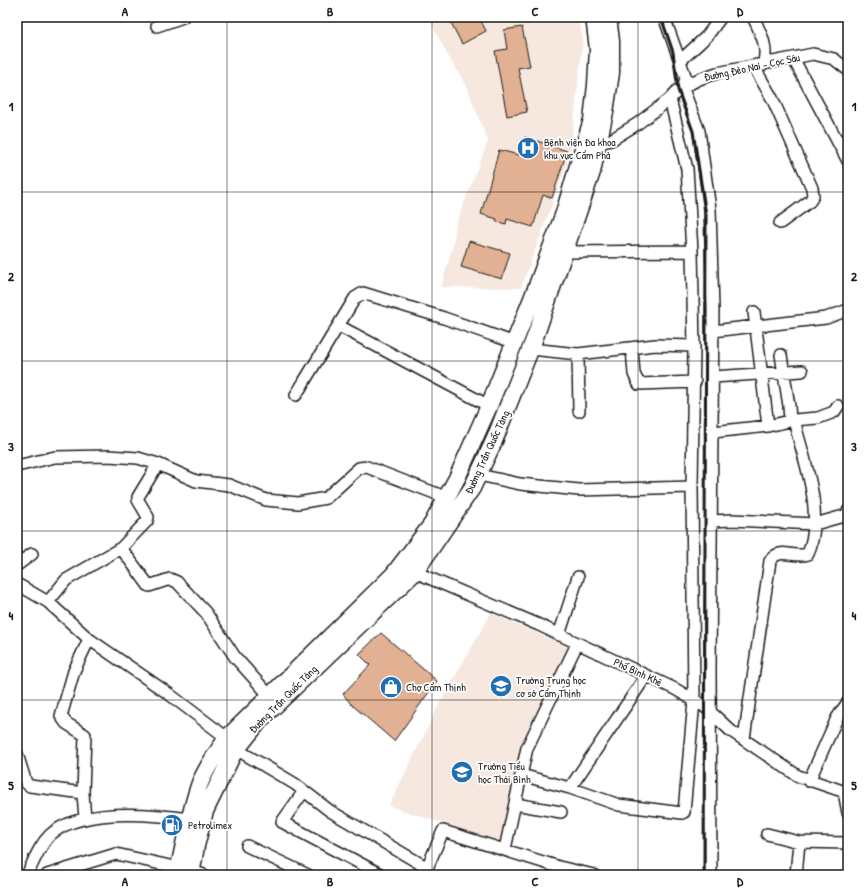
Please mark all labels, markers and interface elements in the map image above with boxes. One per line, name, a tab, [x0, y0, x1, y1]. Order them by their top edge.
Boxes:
text: A	[122, 2, 129, 20]
text: B	[327, 2, 334, 20]
text: C	[531, 2, 539, 20]
text: D	[737, 2, 744, 20]
street label: Đường Đèo Nai - Cọc Sáu	[703, 50, 802, 84]
text: 1	[9, 97, 14, 115]
text: 1	[852, 97, 857, 115]
hospital icon: Bệnh viện Đa khoa khu vực Cẩm Phả	[515, 135, 541, 161]
place label: Bệnh viện Đa khoa khu vực Cẩm Phả	[544, 135, 616, 162]
text: 2	[8, 267, 15, 285]
text: 2	[851, 267, 858, 285]
street label: Đường Trần Quốc Tảng	[462, 408, 513, 496]
text: 3	[8, 437, 14, 455]
text: 3	[851, 437, 857, 455]
text: 4	[9, 606, 14, 624]
text: 4	[852, 606, 857, 624]
street label: Phố Bình Khê	[612, 655, 665, 690]
street label: Đường Trần Quốc Tảng	[246, 662, 320, 736]
school or university icon: Trường Trung học cơ sở Cẩm Thịnh	[488, 673, 514, 699]
place label: Trường Trung học cơ sở Cẩm Thịnh	[516, 673, 587, 700]
shop icon: Chợ Cẩm Thịnh	[378, 674, 404, 700]
place label: Chợ Cẩm Thịnh	[406, 680, 466, 694]
school or university icon: Trường Tiểu học Thái Bình	[449, 759, 475, 785]
place label: Trường Tiểu học Thái Bình	[478, 759, 531, 786]
text: 5	[8, 776, 14, 794]
text: 5	[851, 776, 857, 794]
fuel station icon: Petrolimex	[159, 812, 185, 838]
place label: Petrolimex	[188, 818, 232, 832]
text: A	[122, 872, 129, 890]
text: B	[327, 872, 334, 890]
text: C	[531, 872, 539, 890]
text: D	[737, 872, 744, 890]

